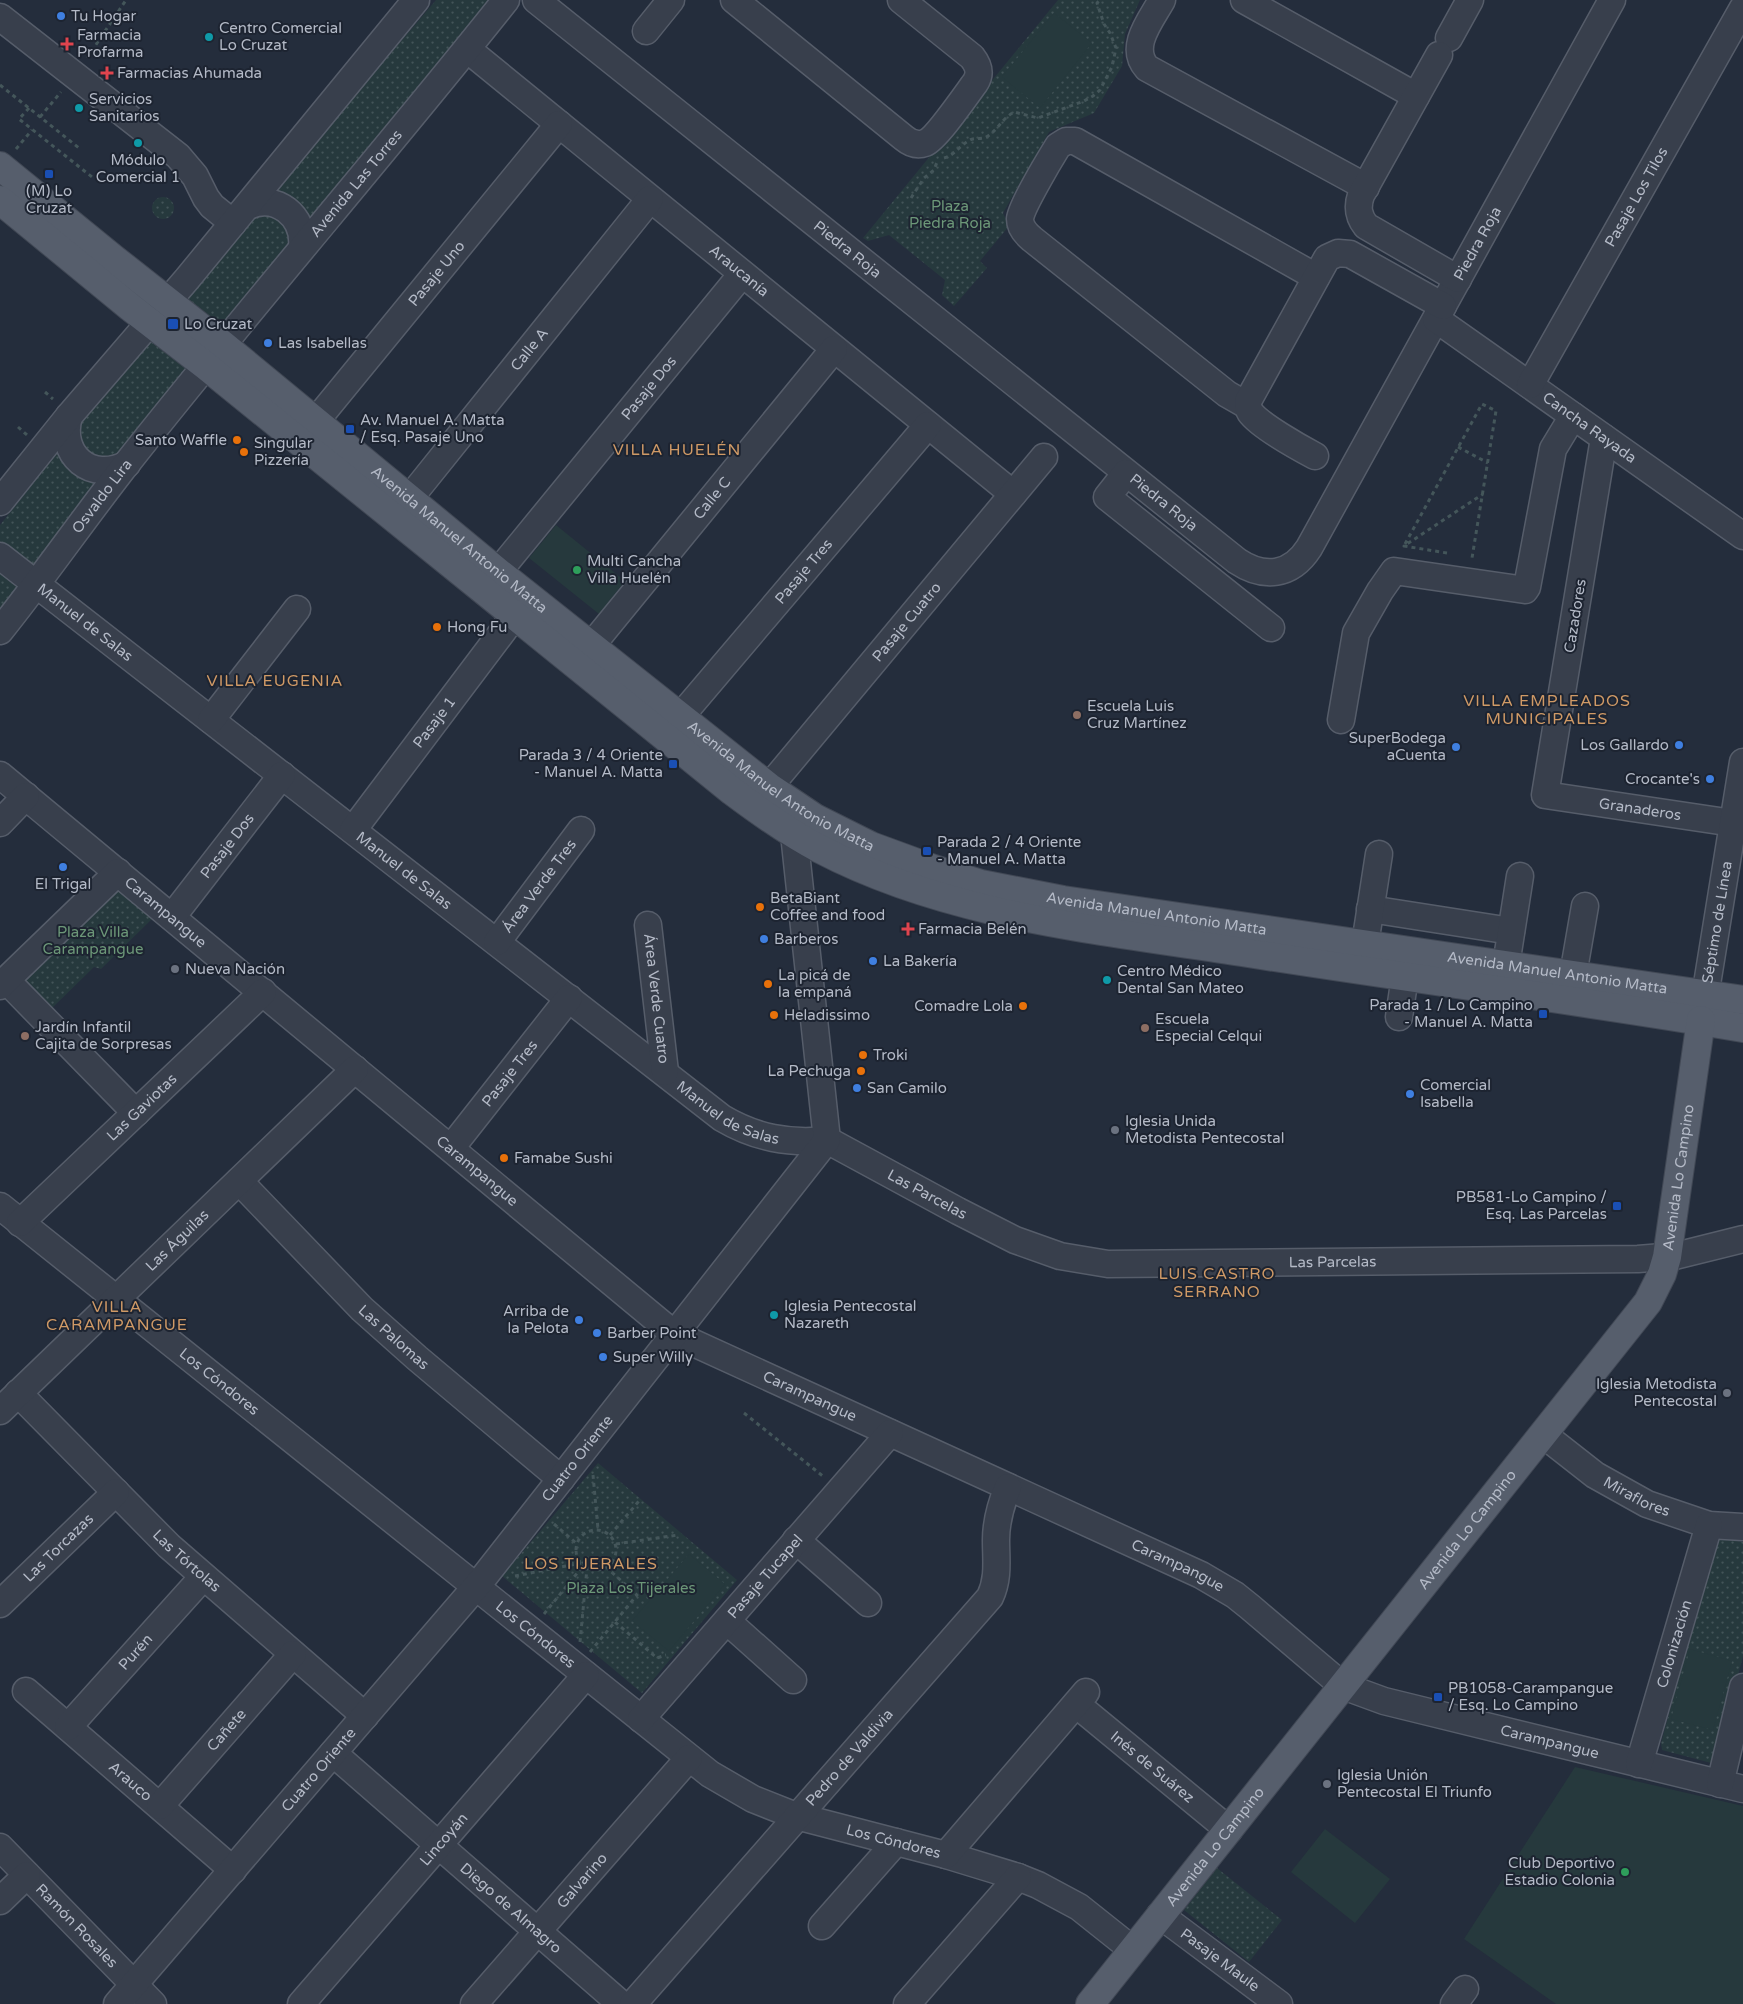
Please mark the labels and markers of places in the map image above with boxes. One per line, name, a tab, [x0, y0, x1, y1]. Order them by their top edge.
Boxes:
place label: Tu Hogar	[71, 7, 136, 25]
marker: Tu Hogar	[55, 10, 67, 22]
place label: Centro Comercial Lo Cruzat	[219, 19, 342, 54]
place label: Farmacia Profarma	[77, 26, 143, 61]
marker: Centro Comercial Lo Cruzat	[203, 31, 215, 43]
marker: Farmacia Profarma	[61, 38, 73, 50]
place label: Farmacias Ahumada	[117, 64, 262, 82]
marker: Farmacias Ahumada	[101, 67, 113, 79]
place label: Servicios Sanitarios	[89, 90, 160, 125]
marker: Servicios Sanitarios	[73, 102, 85, 114]
marker: Módulo Comercial 1	[132, 137, 144, 149]
place label: Módulo Comercial 1	[96, 151, 180, 186]
marker: (M) Lo Cruzat	[43, 168, 55, 180]
place label: (M) Lo Cruzat	[26, 182, 73, 217]
place label: Lo Cruzat	[184, 315, 253, 333]
marker: Lo Cruzat	[166, 317, 180, 331]
place label: Las Isabellas	[278, 334, 367, 352]
marker: Las Isabellas	[262, 337, 274, 349]
place label: Av. Manuel A. Matta / Esq. Pasaje Uno	[360, 411, 505, 446]
marker: Av. Manuel A. Matta / Esq. Pasaje Uno	[344, 423, 356, 435]
place label: Santo Waffle	[135, 431, 227, 449]
marker: Santo Waffle	[231, 434, 243, 446]
place label: Singular Pizzería	[254, 434, 313, 469]
marker: Singular Pizzería	[238, 446, 250, 458]
place label: Multi Cancha Villa Huelén	[587, 552, 681, 587]
marker: Multi Cancha Villa Huelén	[571, 564, 583, 576]
place label: Hong Fu	[447, 618, 507, 636]
marker: Hong Fu	[431, 621, 443, 633]
place label: Escuela Luis Cruz Martínez	[1087, 697, 1187, 732]
marker: Escuela Luis Cruz Martínez	[1071, 709, 1083, 721]
place label: SuperBodega aCuenta	[1349, 729, 1446, 764]
place label: Los Gallardo	[1580, 736, 1669, 754]
marker: Los Gallardo	[1673, 739, 1685, 751]
marker: SuperBodega aCuenta	[1450, 741, 1462, 753]
place label: Parada 3 / 4 Oriente - Manuel A. Matta	[519, 746, 663, 781]
marker: Parada 3 / 4 Oriente - Manuel A. Matta	[667, 758, 679, 770]
place label: Crocante's	[1625, 770, 1700, 788]
marker: Crocante's	[1704, 773, 1716, 785]
place label: Parada 2 / 4 Oriente - Manuel A. Matta	[937, 833, 1081, 868]
marker: Parada 2 / 4 Oriente - Manuel A. Matta	[921, 845, 933, 857]
marker: El Trigal	[57, 861, 69, 873]
place label: El Trigal	[35, 875, 91, 893]
place label: BetaBiant Coffee and food	[770, 889, 885, 924]
marker: BetaBiant Coffee and food	[754, 901, 766, 913]
place label: Farmacia Belén	[918, 920, 1027, 938]
marker: Farmacia Belén	[902, 923, 914, 935]
place label: Barberos	[774, 930, 838, 948]
marker: Barberos	[758, 933, 770, 945]
place label: La Bakería	[883, 952, 957, 970]
marker: La Bakería	[867, 955, 879, 967]
place label: Nueva Nación	[185, 960, 285, 978]
place label: Centro Médico Dental San Mateo	[1117, 962, 1244, 997]
marker: Nueva Nación	[169, 963, 181, 975]
place label: La picá de la empaná	[778, 966, 852, 1001]
marker: Centro Médico Dental San Mateo	[1101, 974, 1113, 986]
marker: La picá de la empaná	[762, 978, 774, 990]
place label: Parada 1 / Lo Campino - Manuel A. Matta	[1369, 996, 1533, 1031]
place label: Comadre Lola	[914, 997, 1013, 1015]
marker: Comadre Lola	[1017, 1000, 1029, 1012]
place label: Heladissimo	[784, 1006, 870, 1024]
marker: Parada 1 / Lo Campino - Manuel A. Matta	[1537, 1008, 1549, 1020]
marker: Heladissimo	[768, 1009, 780, 1021]
place label: Escuela Especial Celqui	[1155, 1010, 1262, 1045]
place label: Jardín Infantil Cajita de Sorpresas	[35, 1018, 172, 1053]
marker: Escuela Especial Celqui	[1139, 1022, 1151, 1034]
marker: Jardín Infantil Cajita de Sorpresas	[19, 1030, 31, 1042]
place label: Troki	[873, 1046, 908, 1064]
marker: Troki	[857, 1049, 869, 1061]
place label: La Pechuga	[768, 1062, 851, 1080]
marker: La Pechuga	[855, 1065, 867, 1077]
place label: Comercial Isabella	[1420, 1076, 1491, 1111]
place label: San Camilo	[867, 1079, 947, 1097]
marker: San Camilo	[851, 1082, 863, 1094]
marker: Comercial Isabella	[1404, 1088, 1416, 1100]
place label: Iglesia Unida Metodista Pentecostal	[1125, 1112, 1284, 1147]
marker: Iglesia Unida Metodista Pentecostal	[1109, 1124, 1121, 1136]
place label: Famabe Sushi	[514, 1149, 613, 1167]
marker: Famabe Sushi	[498, 1152, 510, 1164]
place label: PB581-Lo Campino / Esq. Las Parcelas	[1456, 1188, 1607, 1223]
marker: PB581-Lo Campino / Esq. Las Parcelas	[1611, 1200, 1623, 1212]
place label: Iglesia Pentecostal Nazareth	[784, 1297, 917, 1332]
place label: Arriba de la Pelota	[503, 1302, 569, 1337]
marker: Iglesia Pentecostal Nazareth	[768, 1309, 780, 1321]
marker: Arriba de la Pelota	[573, 1314, 585, 1326]
place label: Barber Point	[607, 1324, 697, 1342]
marker: Barber Point	[591, 1327, 603, 1339]
place label: Super Willy	[613, 1348, 693, 1366]
marker: Super Willy	[597, 1351, 609, 1363]
place label: Iglesia Metodista Pentecostal	[1596, 1375, 1717, 1410]
marker: Iglesia Metodista Pentecostal	[1721, 1387, 1733, 1399]
place label: PB1058-Carampangue / Esq. Lo Campino	[1448, 1679, 1613, 1714]
marker: PB1058-Carampangue / Esq. Lo Campino	[1432, 1691, 1444, 1703]
place label: Iglesia Unión Pentecostal El Triunfo	[1337, 1766, 1492, 1801]
marker: Iglesia Unión Pentecostal El Triunfo	[1321, 1778, 1333, 1790]
place label: Club Deportivo Estadio Colonia	[1505, 1854, 1615, 1889]
marker: Club Deportivo Estadio Colonia	[1619, 1866, 1631, 1878]

